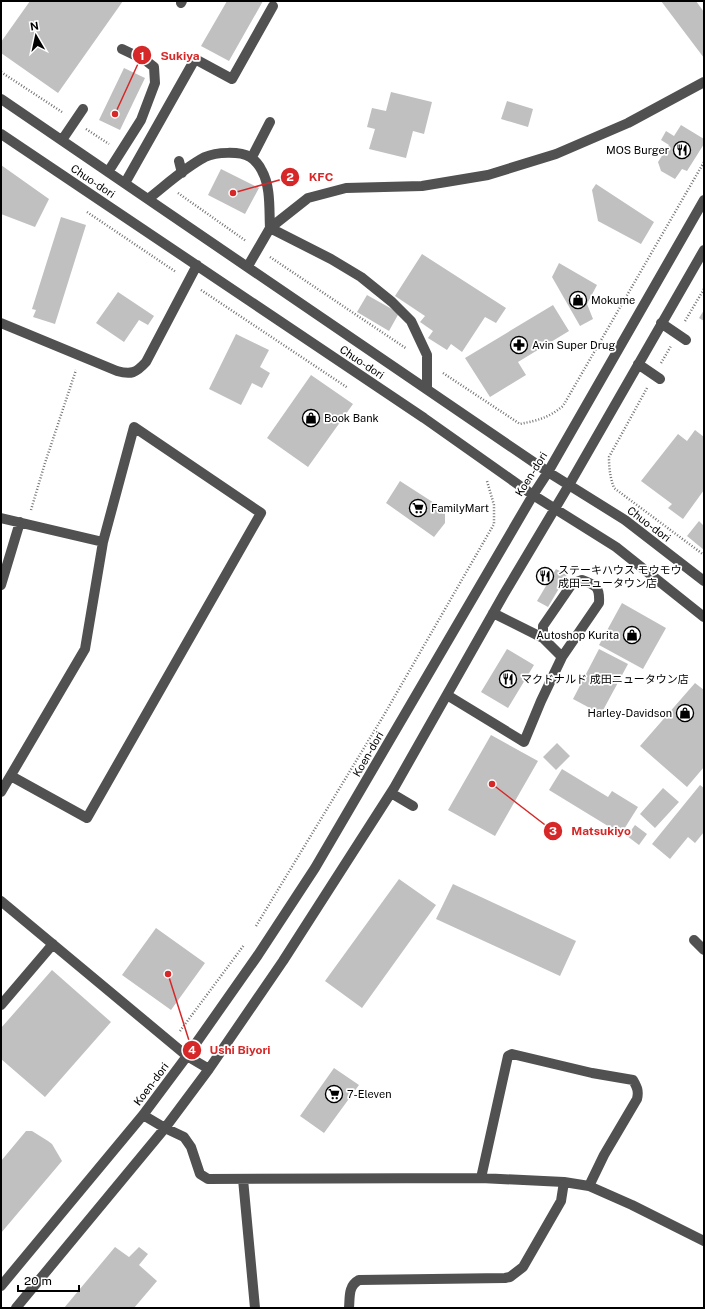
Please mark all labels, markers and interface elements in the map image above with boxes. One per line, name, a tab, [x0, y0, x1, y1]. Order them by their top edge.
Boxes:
north arrow	[16, 16, 56, 56]
text: N	[29, 20, 40, 33]
callout: Sukiya	[132, 43, 207, 67]
text: 1	[139, 49, 145, 63]
text: Sukiya	[161, 49, 200, 63]
restaurant icon: MOS Burger	[672, 140, 692, 160]
place label: MOS Burger	[606, 144, 669, 156]
street label: Chuo-dori	[69, 162, 117, 200]
callout: KFC	[280, 165, 341, 189]
text: 2	[286, 170, 294, 184]
text: KFC	[309, 170, 334, 184]
shop icon: Mokume	[568, 290, 588, 310]
place label: Mokume	[591, 294, 635, 306]
pharmacy icon: Avin Super Drug	[509, 335, 529, 355]
place label: Avin Super Drug	[532, 339, 615, 351]
street label: Chuo-dori	[338, 343, 386, 381]
shop icon: Book Bank	[301, 408, 321, 428]
place label: Book Bank	[324, 412, 379, 424]
street label: Koen-dori	[513, 450, 549, 498]
supermarket icon: FamilyMart	[408, 498, 428, 518]
place label: FamilyMart	[431, 502, 489, 514]
street label: Chuo-dori	[625, 504, 673, 544]
place label: ステーキハウス モウモウ 成田ニュータウン店	[558, 564, 682, 589]
restaurant icon: ステーキハウス モウモウ 成田ニュータウン店	[535, 566, 555, 586]
shop icon: Autoshop Kurita	[622, 625, 642, 645]
place label: Autoshop Kurita	[536, 629, 619, 641]
restaurant icon: マクドナルド 成田ニュータウン店	[498, 669, 518, 689]
place label: マクドナルド 成田ニュータウン店	[521, 673, 689, 685]
shop icon: Harley-Davidson	[675, 703, 695, 723]
place label: Harley-Davidson	[588, 707, 672, 719]
street label: Koen-dori	[350, 729, 386, 779]
callout: Matsukiyo	[543, 819, 638, 843]
text: 3	[549, 824, 557, 838]
text: Matsukiyo	[571, 824, 631, 838]
callout: Ushi Biyori	[182, 1038, 279, 1062]
text: 4	[188, 1043, 196, 1057]
text: Ushi Biyori	[209, 1043, 271, 1057]
street label: Koen-dori	[131, 1060, 171, 1108]
supermarket icon: 7-Eleven	[324, 1084, 344, 1104]
place label: 7-Eleven	[347, 1088, 392, 1100]
scale bar	[18, 1267, 79, 1293]
text: 20 m	[24, 1274, 52, 1288]

